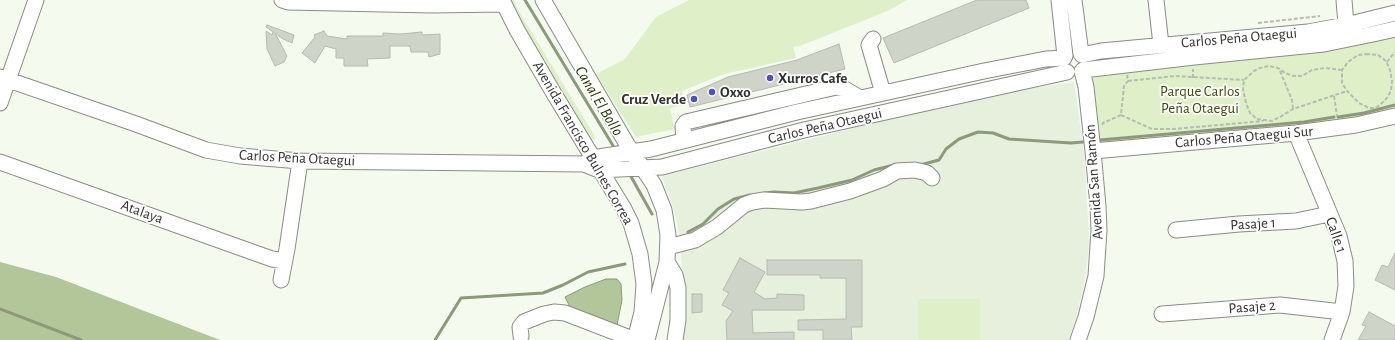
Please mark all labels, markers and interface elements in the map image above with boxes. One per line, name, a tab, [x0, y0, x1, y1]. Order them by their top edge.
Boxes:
street label: Carlos Peña Otaegui	[1180, 24, 1298, 52]
street label: Avenida Francisco Bulnes Correa	[529, 58, 637, 228]
water label: Canal El Bollo	[571, 63, 627, 139]
place label: Xurros Cafe	[778, 69, 847, 87]
marker: Xurros Cafe	[765, 73, 775, 83]
park label: Parque Carlos Peña Otaegui	[1160, 82, 1240, 117]
place label: Oxxo	[720, 83, 751, 101]
marker: Oxxo	[707, 87, 717, 97]
place label: Cruz Verde	[621, 90, 686, 108]
marker: Cruz Verde	[689, 94, 699, 104]
street label: Carlos Peña Otaegui	[766, 104, 884, 148]
street label: Carlos Peña Otaegui Sur	[1174, 122, 1314, 152]
street label: Avenida San Ramón	[1081, 124, 1107, 240]
street label: Carlos Peña Otaegui	[238, 146, 356, 170]
street label: Atalaya	[118, 196, 166, 228]
street label: Pasaje 1	[1230, 214, 1276, 234]
street label: Calle 1	[1322, 215, 1350, 255]
street label: Pasaje 2	[1228, 296, 1276, 318]

